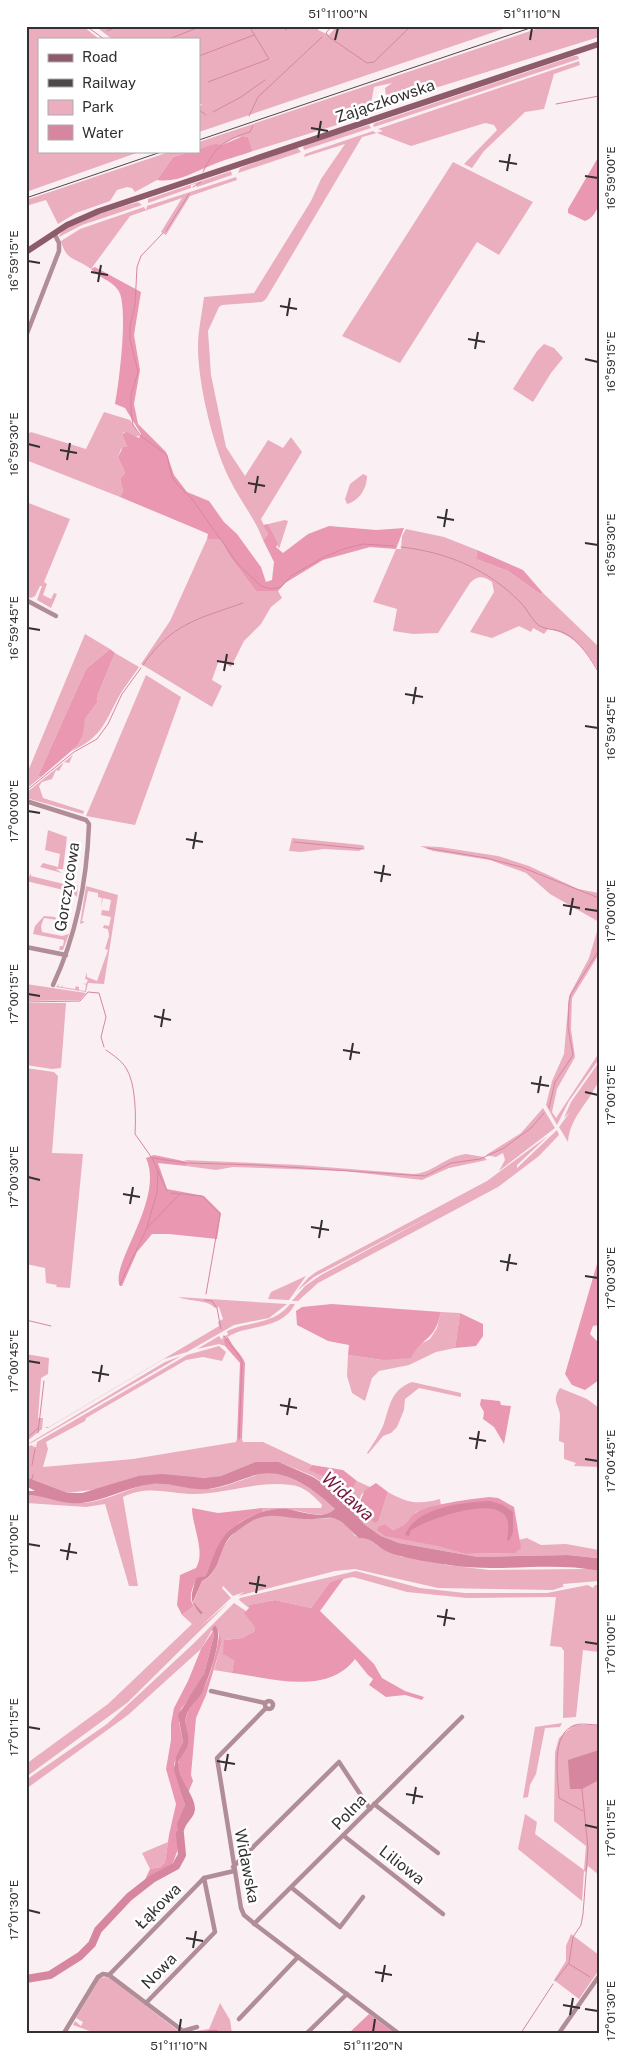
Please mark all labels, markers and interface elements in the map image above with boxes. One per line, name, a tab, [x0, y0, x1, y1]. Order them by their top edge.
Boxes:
text: 51°11'00"N	[308, 7, 368, 21]
text: 51°11'10"N	[503, 7, 561, 21]
legend	[38, 38, 200, 152]
text: Road	[82, 48, 118, 65]
text: Railway	[82, 74, 136, 91]
street label: Zajączkowska	[333, 75, 437, 127]
text: Park	[82, 98, 114, 115]
text: Water	[82, 124, 124, 141]
text: 16°59'00"E	[604, 146, 618, 210]
text: 16°59'15"E	[7, 230, 21, 292]
text: 16°59'15"E	[604, 331, 618, 393]
text: 16°59'30"E	[7, 412, 21, 476]
text: 16°59'30"E	[604, 513, 618, 577]
text: 16°59'45"E	[7, 596, 21, 660]
text: 16°59'45"E	[604, 696, 618, 760]
text: 17°00'00"E	[7, 780, 21, 842]
street label: Gorczycowa	[51, 841, 83, 933]
text: 17°00'00"E	[604, 880, 618, 942]
text: 17°00'15"E	[7, 964, 21, 1024]
text: 17°00'15"E	[604, 1065, 618, 1125]
text: 17°00'30"E	[7, 1146, 21, 1208]
text: 17°00'30"E	[604, 1247, 618, 1309]
text: 17°00'45"E	[7, 1330, 21, 1392]
text: 17°00'45"E	[604, 1430, 618, 1492]
water label: Widawa	[318, 1467, 378, 1525]
text: 17°01'00"E	[7, 1514, 21, 1574]
text: 17°01'00"E	[604, 1614, 618, 1674]
text: 17°01'15"E	[7, 1698, 21, 1756]
street label: Polna	[328, 1790, 370, 1834]
text: 17°01'15"E	[604, 1799, 618, 1857]
street label: Widawska	[230, 1827, 264, 1905]
street label: Liliowa	[376, 1841, 428, 1889]
street label: Łąkowa	[131, 1879, 185, 1933]
text: 17°01'30"E	[7, 1880, 21, 1940]
street label: Nowa	[138, 1949, 180, 1993]
text: 17°01'30"E	[604, 1981, 618, 2041]
text: 51°11'10"N	[150, 2039, 208, 2053]
text: 51°11'20"N	[343, 2039, 403, 2053]

